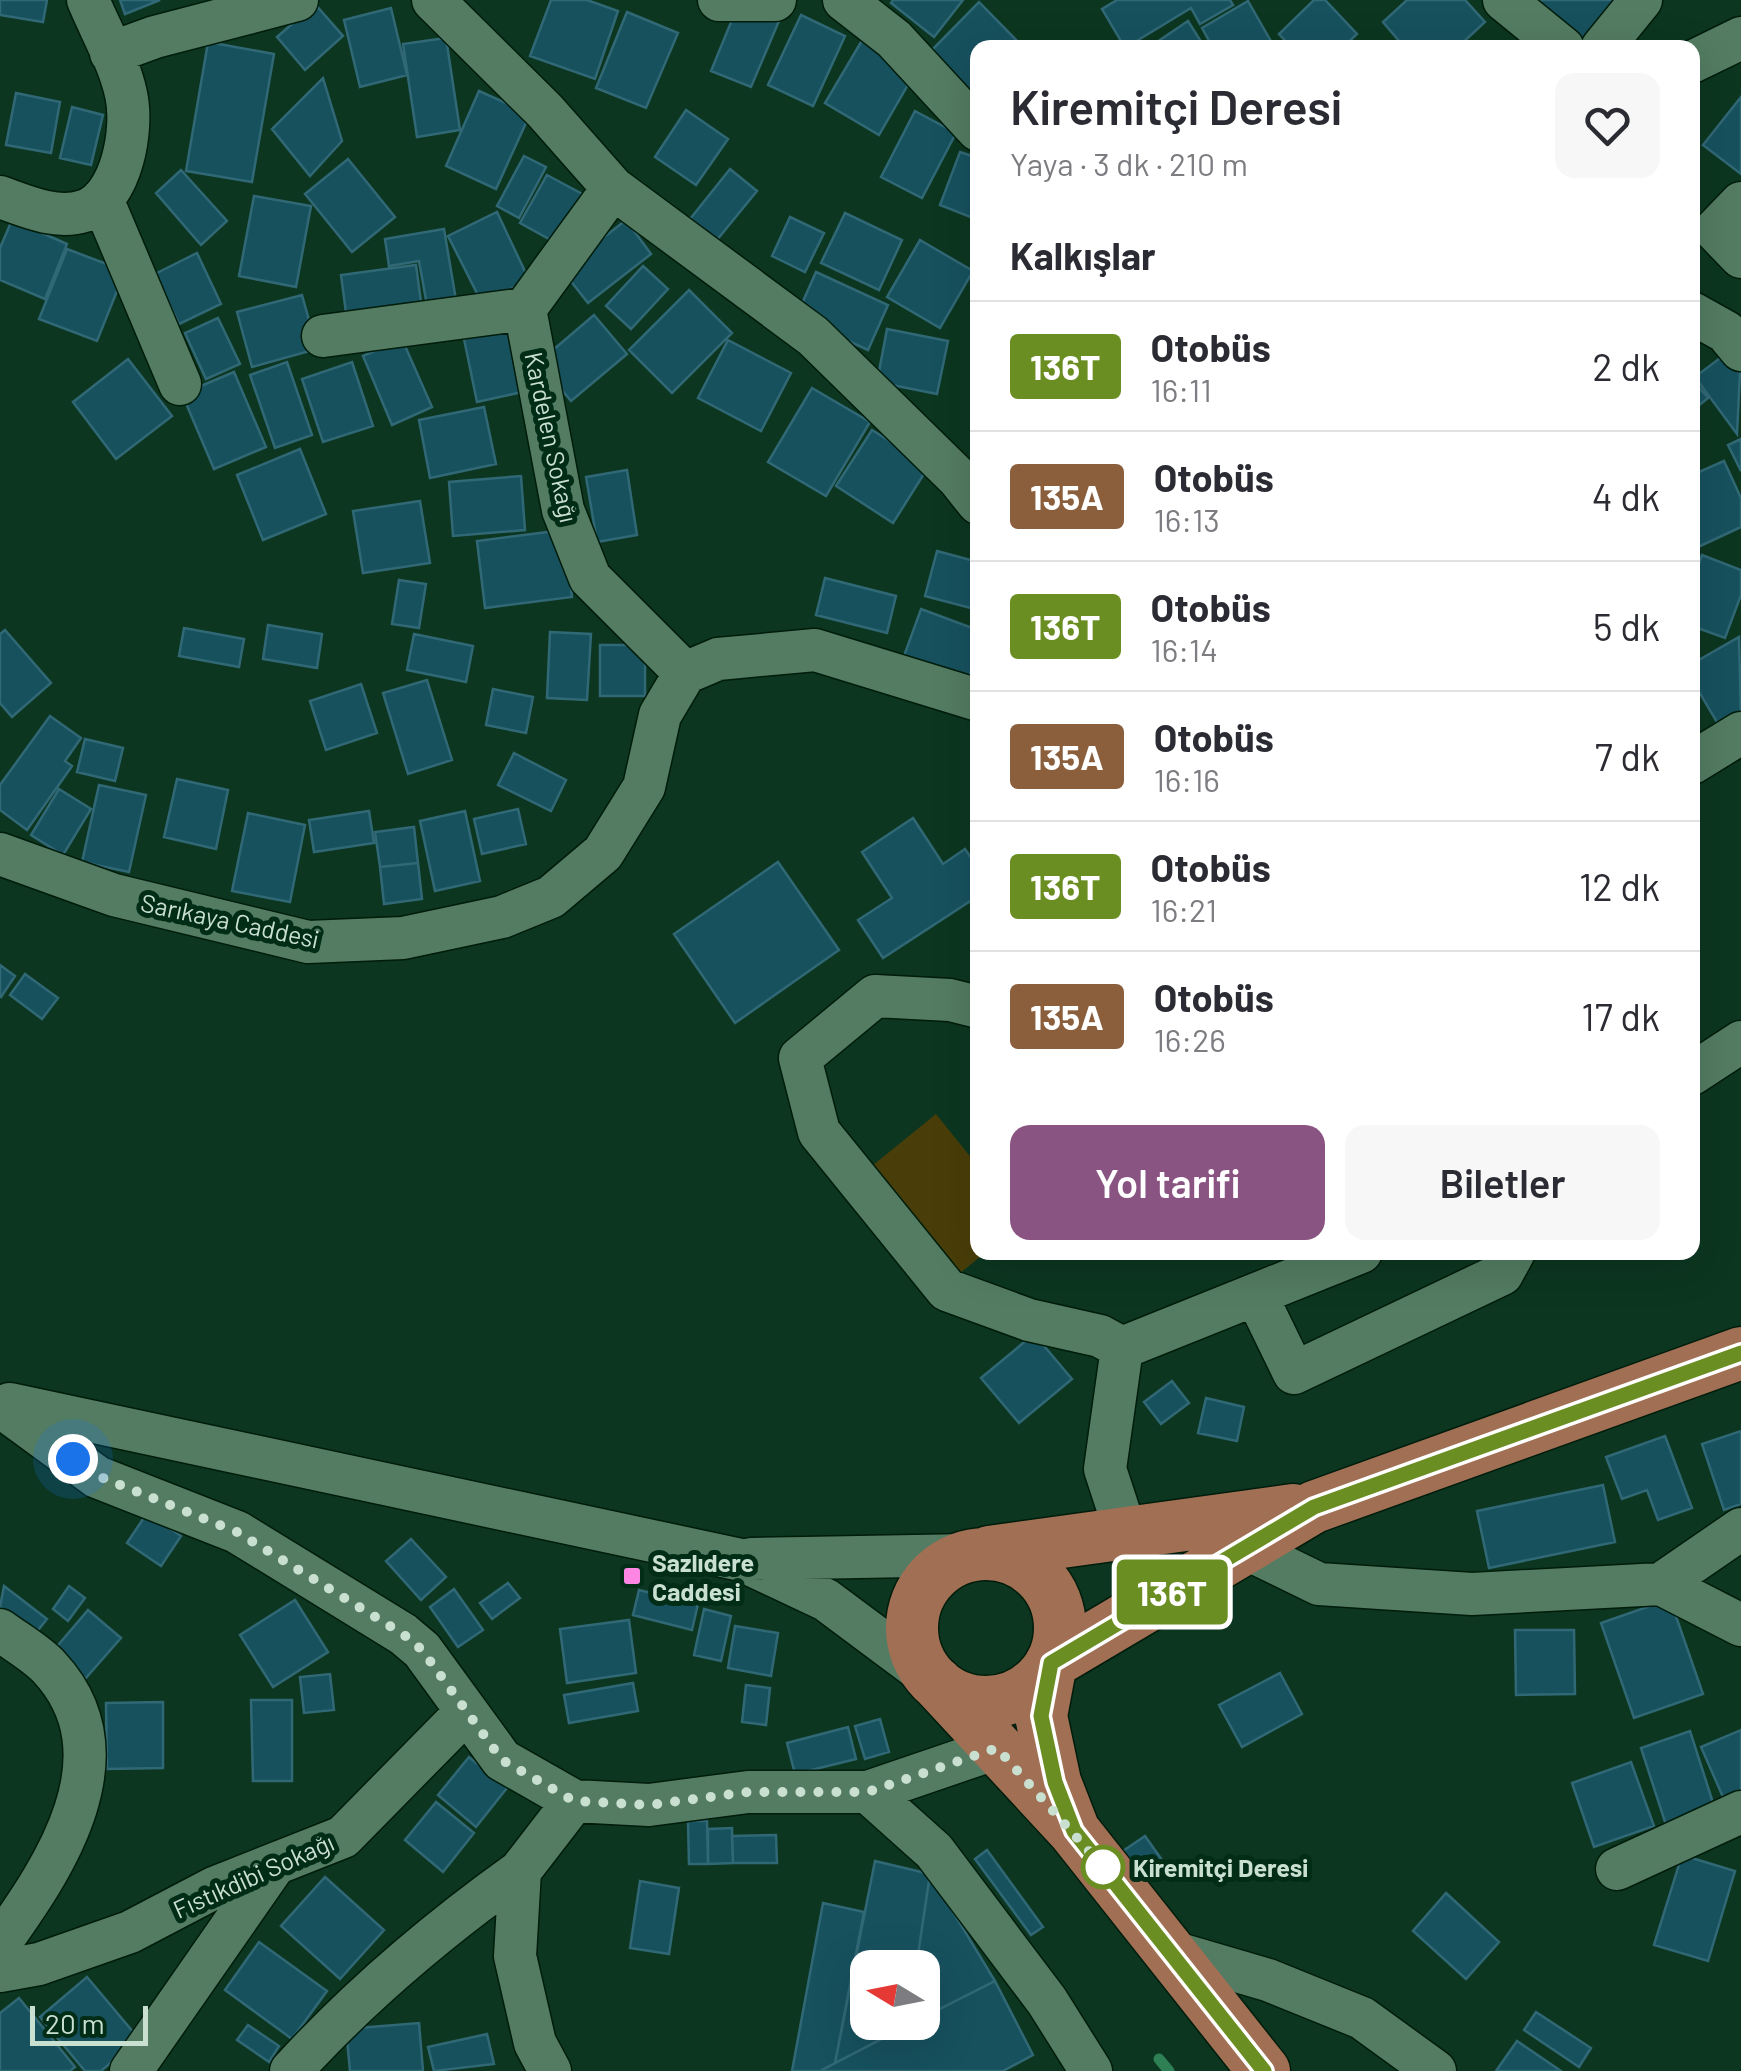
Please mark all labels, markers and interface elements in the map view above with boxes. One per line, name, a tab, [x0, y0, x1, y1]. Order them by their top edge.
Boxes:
button: heart	[1555, 73, 1660, 178]
text: Kiremitçi Deresi	[1010, 77, 1342, 135]
text: Yaya · 3 dk · 210 m	[1010, 144, 1248, 182]
text: Kalkışlar	[1010, 232, 1156, 278]
text: Otobüs	[1151, 324, 1271, 370]
text: 2 dk	[1592, 343, 1660, 389]
text: 136T	[1030, 345, 1101, 387]
street label: Kardelen Sokağı	[519, 349, 585, 525]
text: 16:11	[1151, 370, 1212, 408]
text: Otobüs	[1154, 454, 1274, 500]
text: 4 dk	[1592, 473, 1660, 519]
text: 135A	[1030, 475, 1104, 517]
text: 16:13	[1154, 500, 1220, 538]
text: Otobüs	[1151, 584, 1271, 630]
text: 5 dk	[1593, 603, 1660, 649]
text: 136T	[1030, 605, 1101, 647]
text: 16:14	[1151, 630, 1218, 668]
text: Otobüs	[1154, 714, 1274, 760]
text: 7 dk	[1595, 733, 1660, 779]
text: 135A	[1030, 735, 1104, 777]
text: 16:16	[1154, 760, 1220, 798]
text: Otobüs	[1151, 844, 1271, 890]
text: 12 dk	[1579, 863, 1660, 909]
text: 136T	[1030, 865, 1101, 907]
street label: Sarıkaya Caddesi	[138, 886, 322, 954]
text: 16:21	[1151, 890, 1217, 928]
text: Otobüs	[1154, 974, 1274, 1020]
text: 17 dk	[1581, 993, 1660, 1039]
text: 135A	[1030, 995, 1104, 1037]
text: 16:26	[1154, 1020, 1226, 1058]
button: Yol tarifi	[1010, 1125, 1325, 1240]
button: Biletler	[1345, 1125, 1660, 1240]
your location	[48, 1434, 98, 1484]
place label: Sazlıdere Caddesi	[652, 1547, 754, 1606]
line badge: 136T	[1102, 1560, 1242, 1624]
marker: Sazlıdere Caddesi	[621, 1565, 643, 1587]
text: 136T	[1137, 1571, 1207, 1613]
street label: Fıstıkdibi Sokağı	[168, 1826, 338, 1924]
marker: Kiremitçi Deresi	[1082, 1846, 1124, 1888]
place label: Kiremitçi Deresi	[1133, 1852, 1308, 1882]
north arrow	[850, 1950, 940, 2040]
map controls	[850, 1950, 940, 2040]
scale bar	[30, 2001, 148, 2046]
text: 20 m	[45, 2006, 105, 2040]

